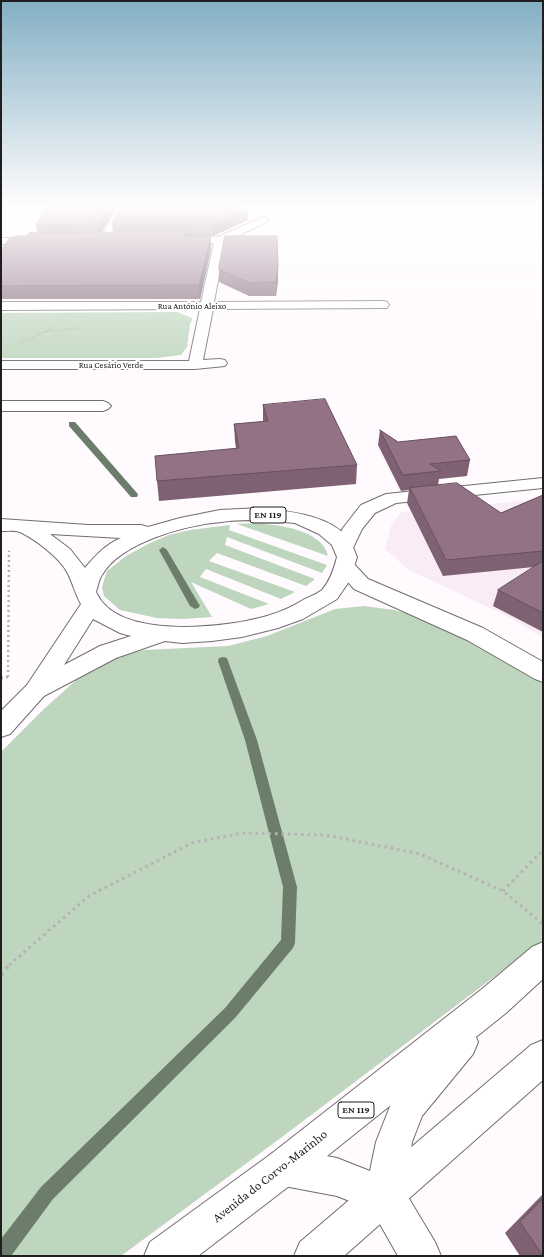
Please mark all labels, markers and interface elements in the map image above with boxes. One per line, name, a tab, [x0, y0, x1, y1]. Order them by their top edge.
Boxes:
street label: Rua António Aleixo	[158, 301, 226, 311]
street label: Rua Cesário Verde	[79, 360, 143, 370]
road number: EN 119	[250, 507, 286, 523]
road number: EN 119	[338, 1102, 374, 1118]
street label: Avenida do Corvo-Marinho	[210, 1126, 330, 1226]

